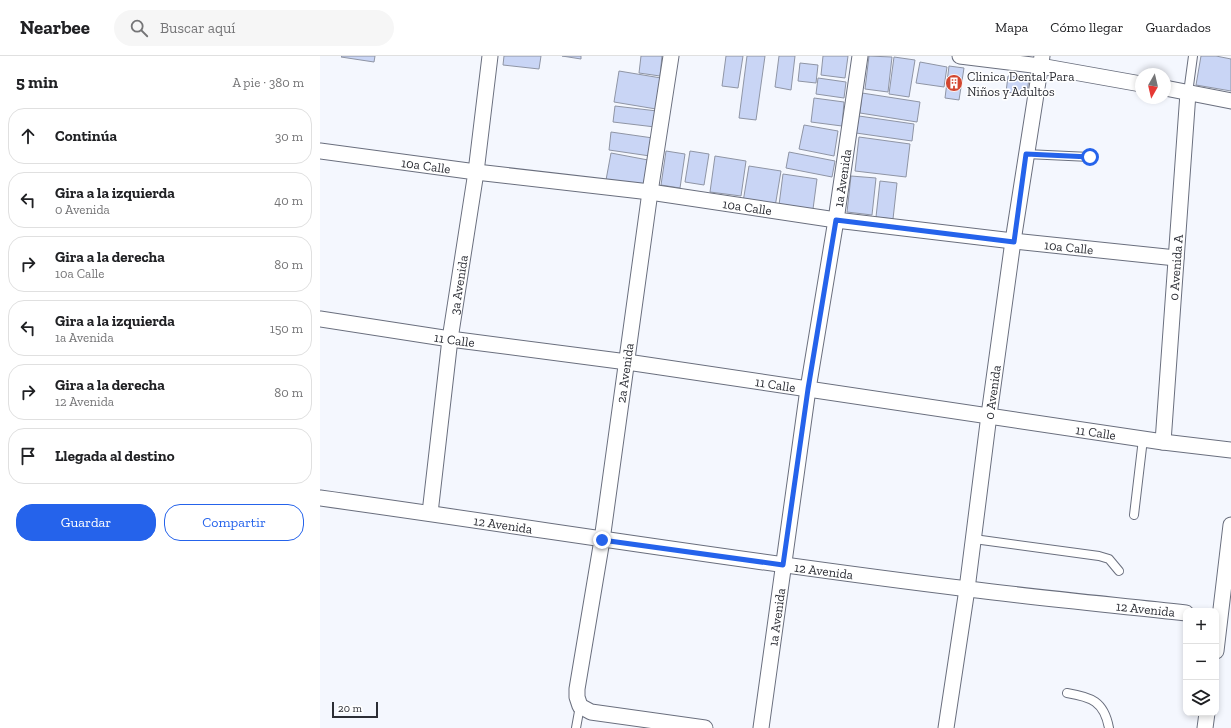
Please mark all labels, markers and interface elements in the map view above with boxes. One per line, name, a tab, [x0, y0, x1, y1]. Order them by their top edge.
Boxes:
search box	[114, 10, 394, 46]
text: Nearbee	[20, 16, 90, 39]
icon: search	[128, 17, 150, 39]
text: Buscar aquí	[160, 19, 236, 37]
text: Mapa	[995, 19, 1028, 36]
text: Cómo llegar	[1050, 19, 1123, 36]
text: Guardados	[1145, 19, 1211, 36]
north arrow	[1135, 68, 1171, 104]
place label: Clinica Dental Para Niños y Adultos	[967, 69, 1075, 99]
text: 5 min	[16, 72, 58, 92]
building icon: Clinica Dental Para Niños y Adultos	[944, 73, 964, 93]
text: A pie · 380 m	[232, 75, 304, 90]
icon: ahead	[17, 125, 39, 147]
text: Continúa	[55, 127, 117, 145]
text: 30 m	[275, 129, 303, 144]
street label: 1a Avenida	[830, 147, 854, 208]
route start	[1081, 148, 1099, 166]
street label: 10a Calle	[401, 155, 452, 176]
text: Gira a la izquierda	[55, 184, 175, 202]
icon: left	[17, 189, 39, 211]
text: 40 m	[274, 193, 303, 208]
street label: 10a Calle	[722, 196, 773, 218]
text: 0 Avenida	[55, 202, 110, 217]
street label: 0 Avenida A	[1166, 233, 1185, 301]
street label: 10a Calle	[1043, 237, 1094, 257]
text: Gira a la derecha	[55, 248, 165, 266]
icon: right	[17, 253, 39, 275]
street label: 3a Avenida	[446, 253, 471, 316]
text: 80 m	[274, 257, 303, 272]
text: 10a Calle	[55, 266, 104, 281]
text: Gira a la izquierda	[55, 312, 175, 330]
icon: left	[17, 317, 39, 339]
text: 150 m	[270, 321, 303, 336]
street label: 11 Calle	[433, 329, 476, 350]
text: 1a Avenida	[55, 330, 114, 345]
street label: 2a Avenida	[613, 341, 637, 404]
street label: 0 Avenida	[981, 363, 1003, 420]
street label: 11 Calle	[754, 374, 797, 395]
text: Gira a la derecha	[55, 376, 165, 394]
icon: right	[17, 381, 39, 403]
text: 80 m	[274, 385, 303, 400]
text: 12 Avenida	[55, 394, 114, 409]
street label: 11 Calle	[1075, 422, 1117, 442]
icon: arrive	[17, 445, 39, 467]
text: Llegada al destino	[55, 447, 175, 465]
button: Guardar	[16, 504, 156, 541]
button: Compartir	[164, 504, 304, 541]
street label: 12 Avenida	[473, 513, 534, 536]
route end	[593, 531, 611, 549]
street label: 12 Avenida	[793, 559, 855, 582]
street label: 1a Avenida	[765, 586, 788, 647]
street label: 12 Avenida	[1115, 598, 1176, 619]
map controls	[1183, 608, 1219, 716]
button: +	[1183, 608, 1219, 644]
button: −	[1183, 644, 1219, 680]
button: layers	[1183, 680, 1219, 716]
scale bar	[332, 700, 378, 719]
text: 20 m	[338, 702, 362, 715]

